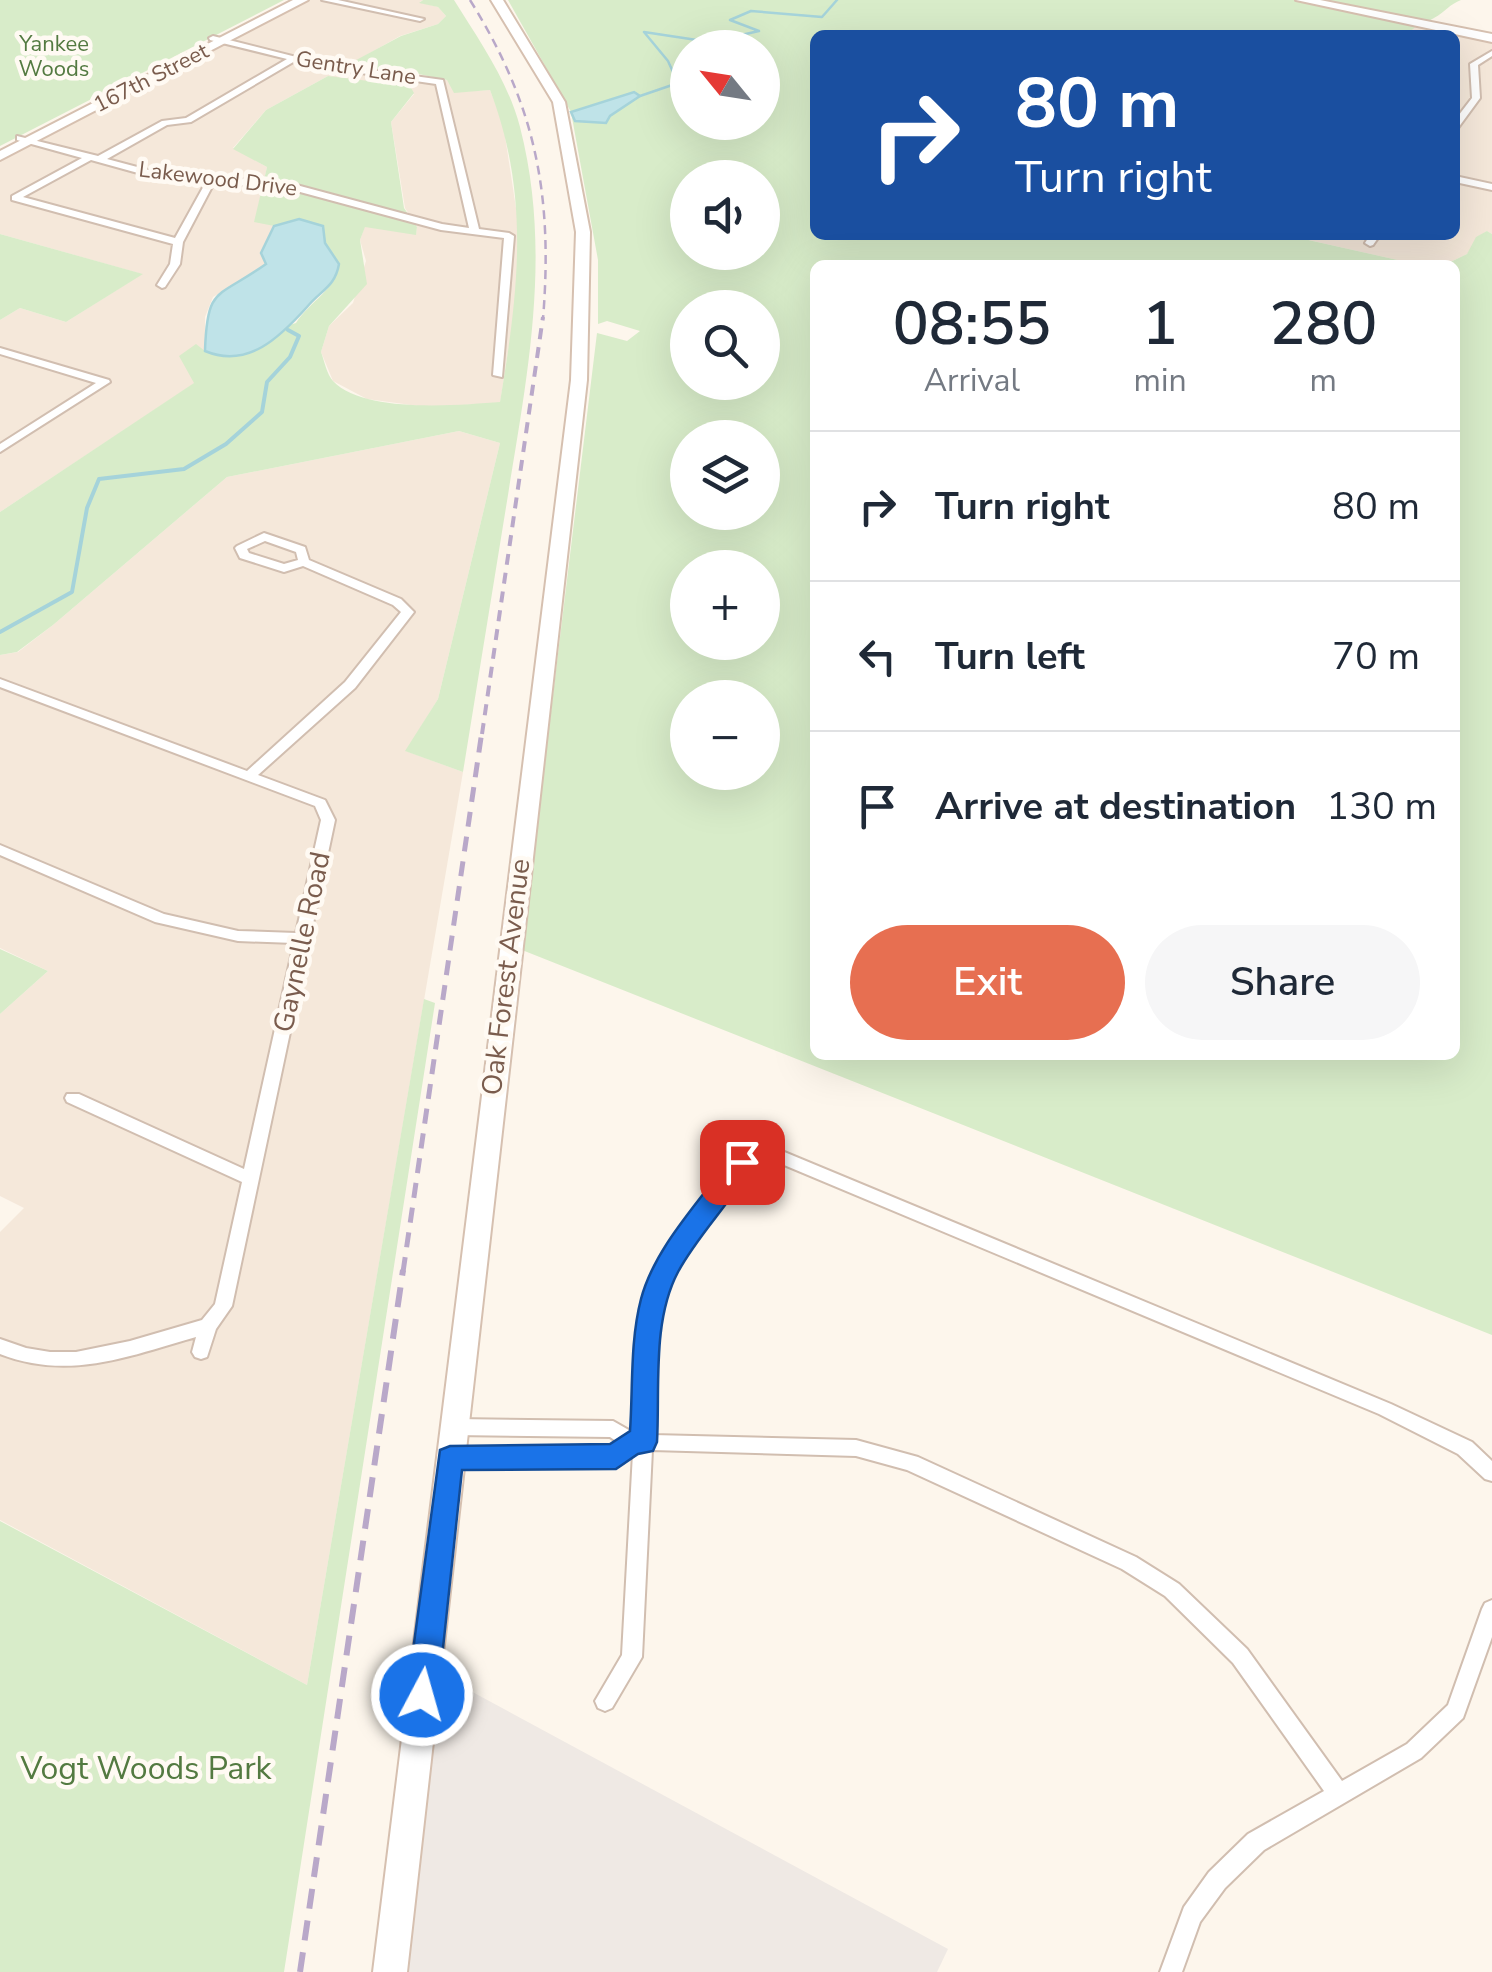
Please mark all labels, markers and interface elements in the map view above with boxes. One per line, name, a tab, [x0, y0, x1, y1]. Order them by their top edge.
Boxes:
park label: Yankee Woods	[18, 29, 89, 84]
north arrow	[670, 30, 780, 140]
map controls	[670, 30, 780, 790]
street label: 167th Street	[88, 36, 214, 120]
street label: Gentry Lane	[294, 44, 418, 92]
text: 80 m	[1015, 56, 1179, 152]
icon: right	[850, 70, 980, 200]
text: Turn right	[1015, 147, 1212, 208]
street label: Lakewood Drive	[137, 154, 299, 204]
button: sound	[670, 160, 780, 270]
text: 08:55	[893, 283, 1051, 365]
text: 1	[1142, 283, 1178, 365]
text: 280	[1269, 283, 1377, 365]
button: search	[670, 290, 780, 400]
text: Arrival	[924, 359, 1020, 402]
text: min	[1134, 359, 1187, 402]
text: m	[1310, 359, 1337, 402]
button: layers	[670, 420, 780, 530]
icon: right	[850, 479, 905, 534]
text: Turn right	[935, 481, 1110, 532]
text: 80 m	[1332, 481, 1420, 532]
button: +	[670, 550, 780, 660]
icon: left	[850, 629, 905, 684]
text: Turn left	[935, 631, 1085, 682]
text: 70 m	[1332, 631, 1420, 682]
button: −	[670, 680, 780, 790]
icon: arrive	[850, 779, 905, 834]
text: Arrive at destination	[935, 781, 1296, 832]
text: 130 m	[1326, 781, 1437, 832]
street label: Gaynelle Road	[264, 848, 340, 1036]
street label: Oak Forest Avenue	[473, 856, 539, 1098]
button: Exit	[850, 925, 1125, 1040]
button: Share	[1145, 925, 1420, 1040]
pin	[700, 1120, 785, 1205]
icon: arrive	[715, 1135, 770, 1190]
position arrow	[370, 1643, 474, 1747]
park label: Vogt Woods Park	[19, 1747, 273, 1790]

